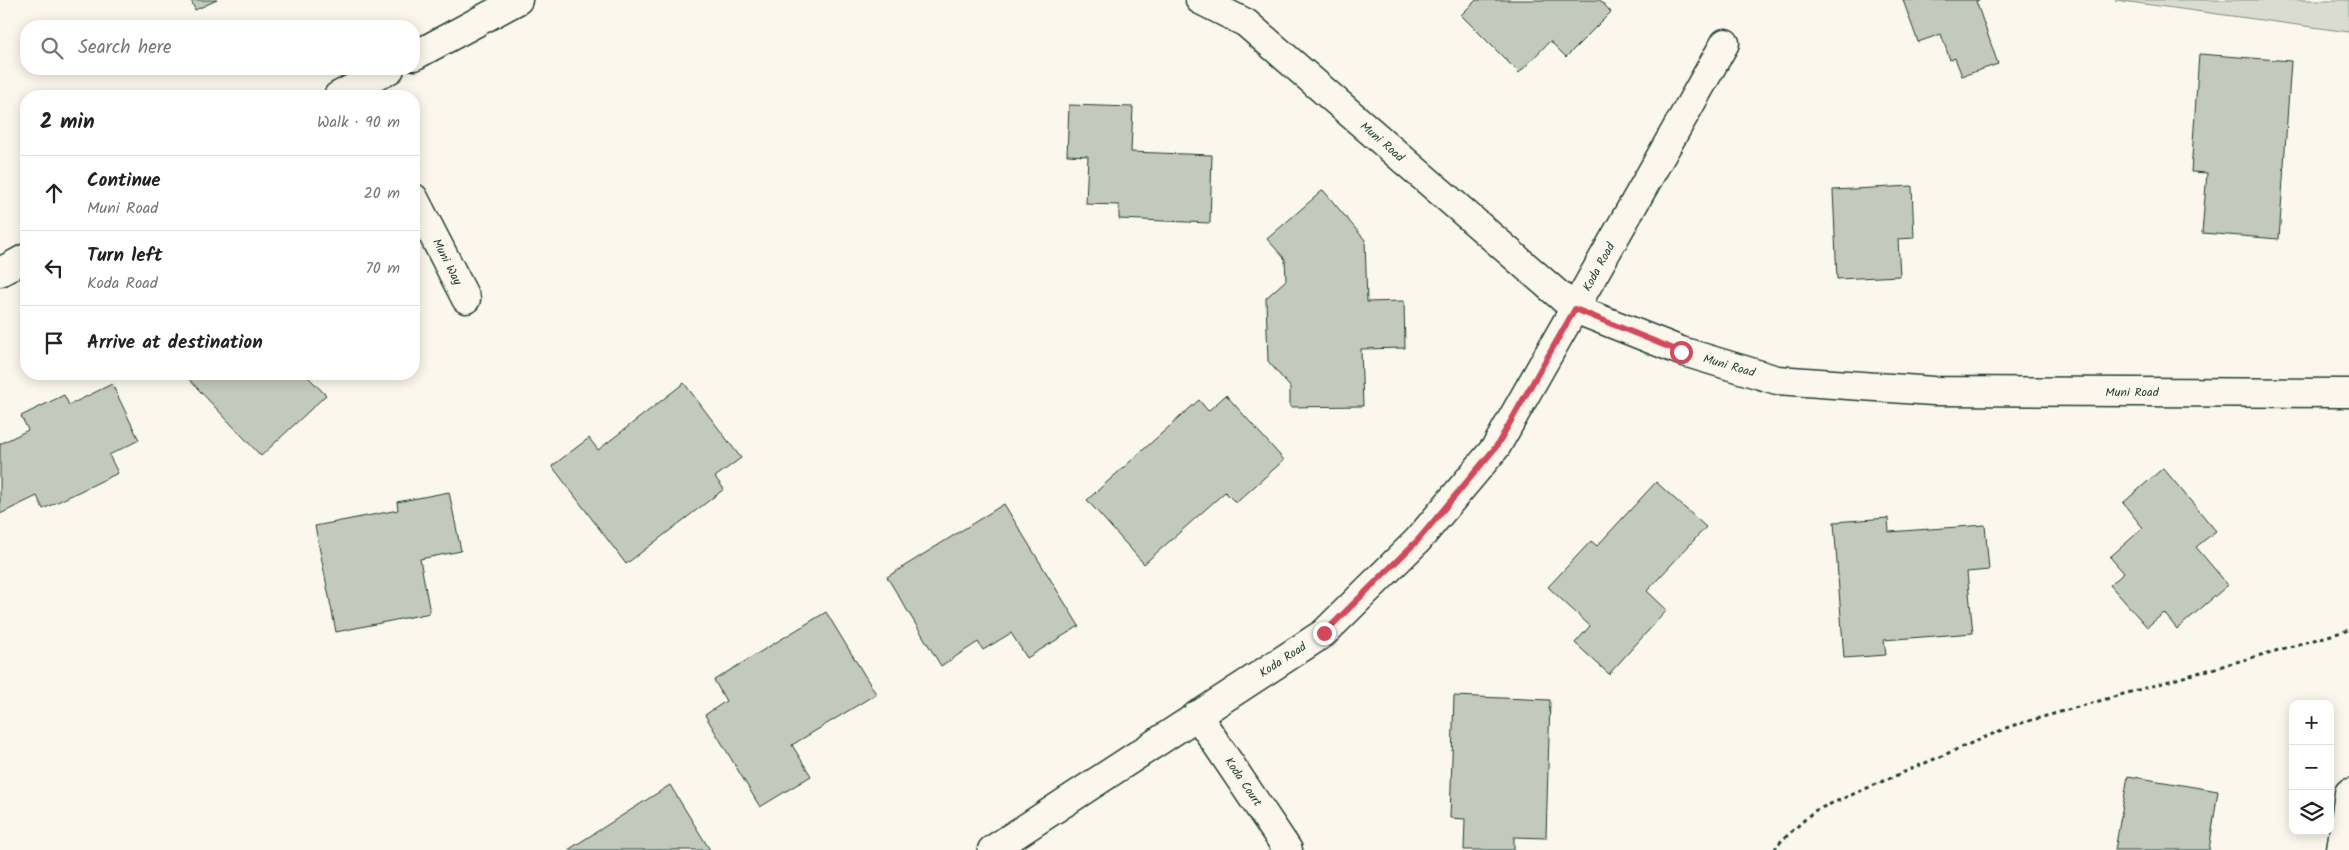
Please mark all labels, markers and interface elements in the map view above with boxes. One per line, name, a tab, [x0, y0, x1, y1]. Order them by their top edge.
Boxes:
search box	[20, 20, 420, 75]
text: Search here	[78, 33, 172, 63]
icon: search	[38, 34, 66, 62]
text: 2 min	[40, 106, 95, 139]
text: Walk · 90 m	[317, 110, 400, 135]
street label: Muni Road	[1356, 117, 1409, 167]
text: Continue	[87, 166, 160, 196]
icon: ahead	[40, 179, 68, 207]
text: 20 m	[364, 181, 400, 206]
text: Muni Road	[87, 196, 158, 221]
street label: Muni Way	[427, 235, 467, 289]
street label: Koda Road	[1578, 238, 1621, 295]
text: Turn left	[87, 241, 162, 271]
icon: left	[40, 254, 68, 282]
text: 70 m	[365, 256, 400, 281]
text: Koda Road	[87, 271, 158, 296]
text: Arrive at destination	[87, 328, 263, 358]
icon: arrive	[40, 329, 68, 357]
route start	[1670, 341, 1693, 364]
street label: Muni Road	[1701, 350, 1758, 383]
street label: Muni Road	[2105, 383, 2160, 402]
route end	[1313, 622, 1336, 645]
street label: Koda Road	[1256, 637, 1311, 682]
map controls	[2289, 700, 2334, 835]
button: +	[2289, 700, 2334, 745]
button: −	[2289, 745, 2334, 790]
street label: Koda Court	[1219, 753, 1267, 811]
button: layers	[2289, 790, 2334, 835]

